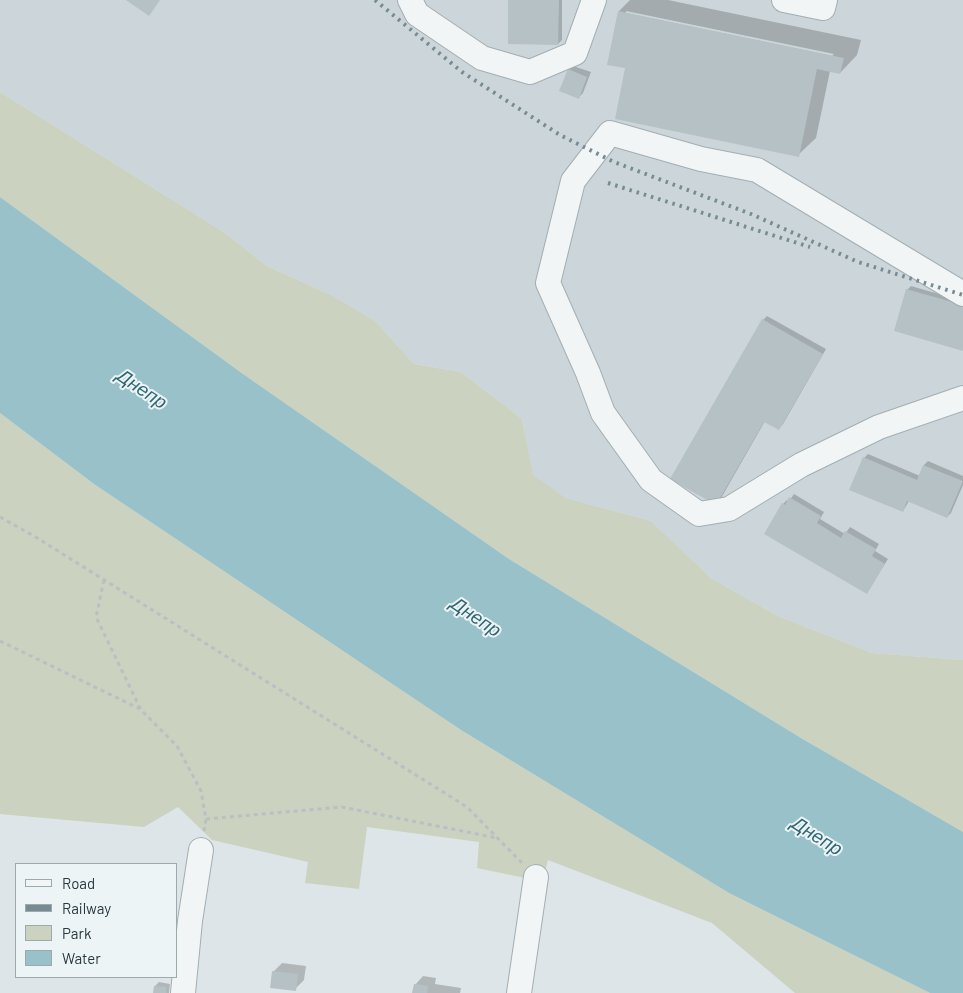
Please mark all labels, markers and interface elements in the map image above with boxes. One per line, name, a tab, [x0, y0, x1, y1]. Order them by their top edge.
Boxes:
water label: Днепр	[113, 364, 171, 414]
water label: Днепр	[447, 592, 505, 642]
water label: Днепр	[787, 812, 847, 860]
legend	[15, 863, 178, 978]
text: Road	[62, 874, 95, 892]
text: Railway	[62, 899, 111, 917]
text: Park	[62, 924, 91, 942]
text: Water	[62, 949, 101, 967]

